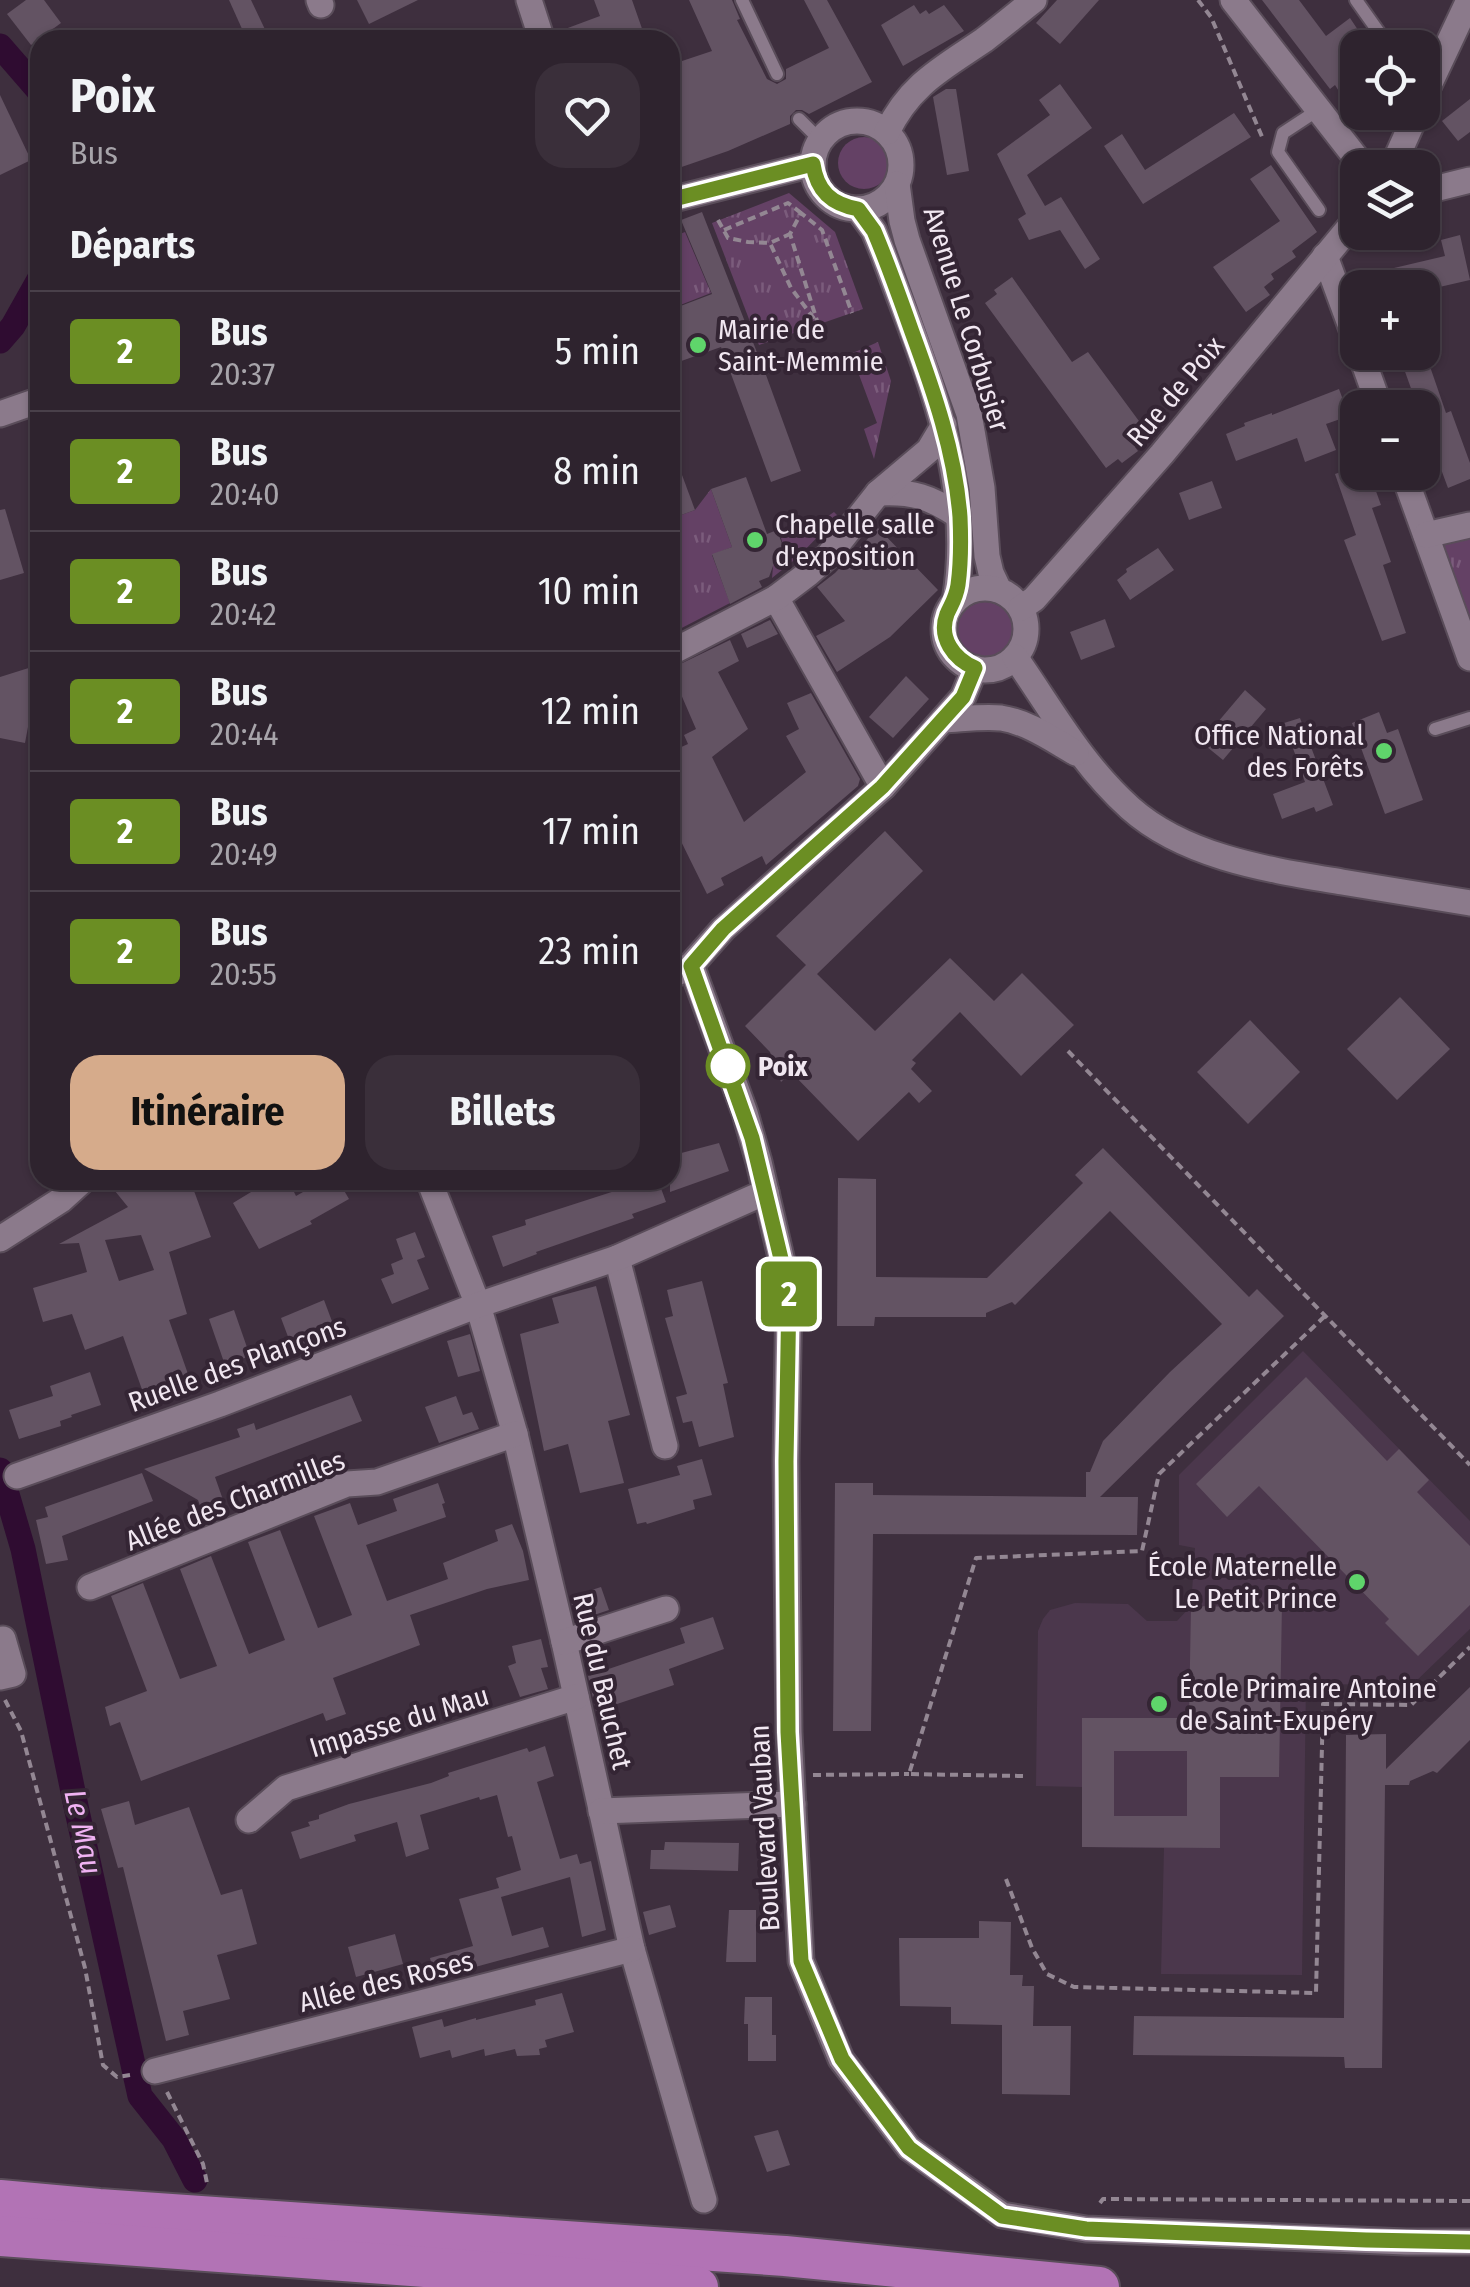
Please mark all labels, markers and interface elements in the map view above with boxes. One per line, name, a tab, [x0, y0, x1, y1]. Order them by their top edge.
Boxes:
map controls	[1340, 30, 1440, 490]
button: locate	[1340, 30, 1440, 130]
button: heart	[535, 63, 640, 168]
text: Poix	[70, 67, 155, 125]
text: Bus	[70, 134, 118, 172]
button: layers	[1340, 150, 1440, 250]
street label: Avenue Le Corbusier	[917, 203, 1016, 436]
text: Départs	[70, 222, 195, 268]
button: +	[1340, 270, 1440, 370]
text: Bus	[210, 309, 268, 355]
place label: Mairie de Saint-Memmie	[718, 313, 883, 378]
text: 5 min	[555, 328, 640, 374]
street label: Rue de Poix	[1120, 329, 1231, 453]
text: 2	[117, 330, 133, 372]
marker: Mairie de Saint-Memmie	[687, 334, 709, 356]
text: 20:37	[210, 355, 275, 393]
button: −	[1340, 390, 1440, 490]
text: Bus	[210, 429, 268, 475]
text: 8 min	[553, 448, 640, 494]
text: 2	[117, 450, 133, 492]
text: 20:40	[210, 475, 280, 513]
place label: Chapelle salle d'exposition	[775, 508, 935, 573]
marker: Chapelle salle d'exposition	[744, 529, 766, 551]
text: Bus	[210, 549, 268, 595]
text: 10 min	[538, 568, 640, 614]
text: 2	[117, 570, 133, 612]
text: 20:42	[210, 595, 277, 633]
text: Bus	[210, 669, 268, 715]
text: 12 min	[541, 688, 640, 734]
text: 2	[117, 690, 133, 732]
text: 20:44	[210, 715, 278, 753]
place label: Office National des Forêts	[1194, 719, 1364, 784]
marker: Office National des Forêts	[1373, 740, 1395, 762]
text: Bus	[210, 789, 268, 835]
text: 17 min	[542, 808, 640, 854]
text: 2	[117, 810, 133, 852]
text: 20:49	[210, 835, 278, 873]
text: Bus	[210, 909, 268, 955]
text: 23 min	[538, 928, 640, 974]
text: 2	[117, 930, 133, 972]
text: 20:55	[210, 955, 277, 993]
marker: Poix	[707, 1045, 749, 1087]
place label: Poix	[758, 1050, 809, 1083]
button: Itinéraire	[70, 1055, 345, 1170]
button: Billets	[365, 1055, 640, 1170]
line badge: 2	[756, 1262, 822, 1326]
text: 2	[781, 1273, 797, 1315]
street label: Ruelle des Plançons	[124, 1310, 350, 1419]
street label: Allée des Charmilles	[121, 1443, 349, 1557]
place label: École Maternelle Le Petit Prince	[1148, 1550, 1337, 1615]
marker: École Maternelle Le Petit Prince	[1346, 1571, 1368, 1593]
street label: Rue du Bauchet	[566, 1590, 639, 1773]
place label: École Primaire Antoine de Saint-Exupéry	[1179, 1672, 1437, 1737]
street label: Impasse du Mau	[306, 1679, 493, 1764]
marker: École Primaire Antoine de Saint-Exupéry	[1148, 1693, 1170, 1715]
street label: Boulevard Vauban	[743, 1724, 786, 1932]
water label: Le Mau	[56, 1786, 110, 1878]
street label: Allée des Roses	[296, 1944, 477, 2019]

